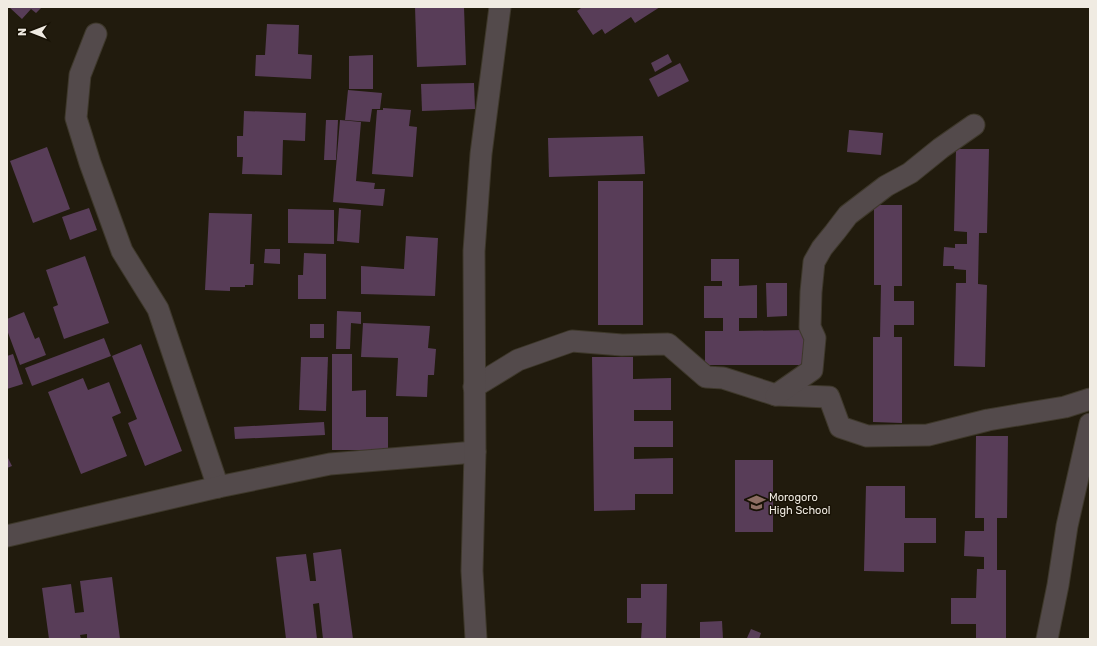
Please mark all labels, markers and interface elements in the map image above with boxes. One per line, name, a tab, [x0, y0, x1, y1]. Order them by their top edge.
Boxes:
north arrow	[12, 12, 52, 52]
text: N	[16, 28, 29, 36]
place label: Morogoro High School	[769, 491, 830, 517]
school or university icon: Morogoro High School	[746, 493, 766, 513]

